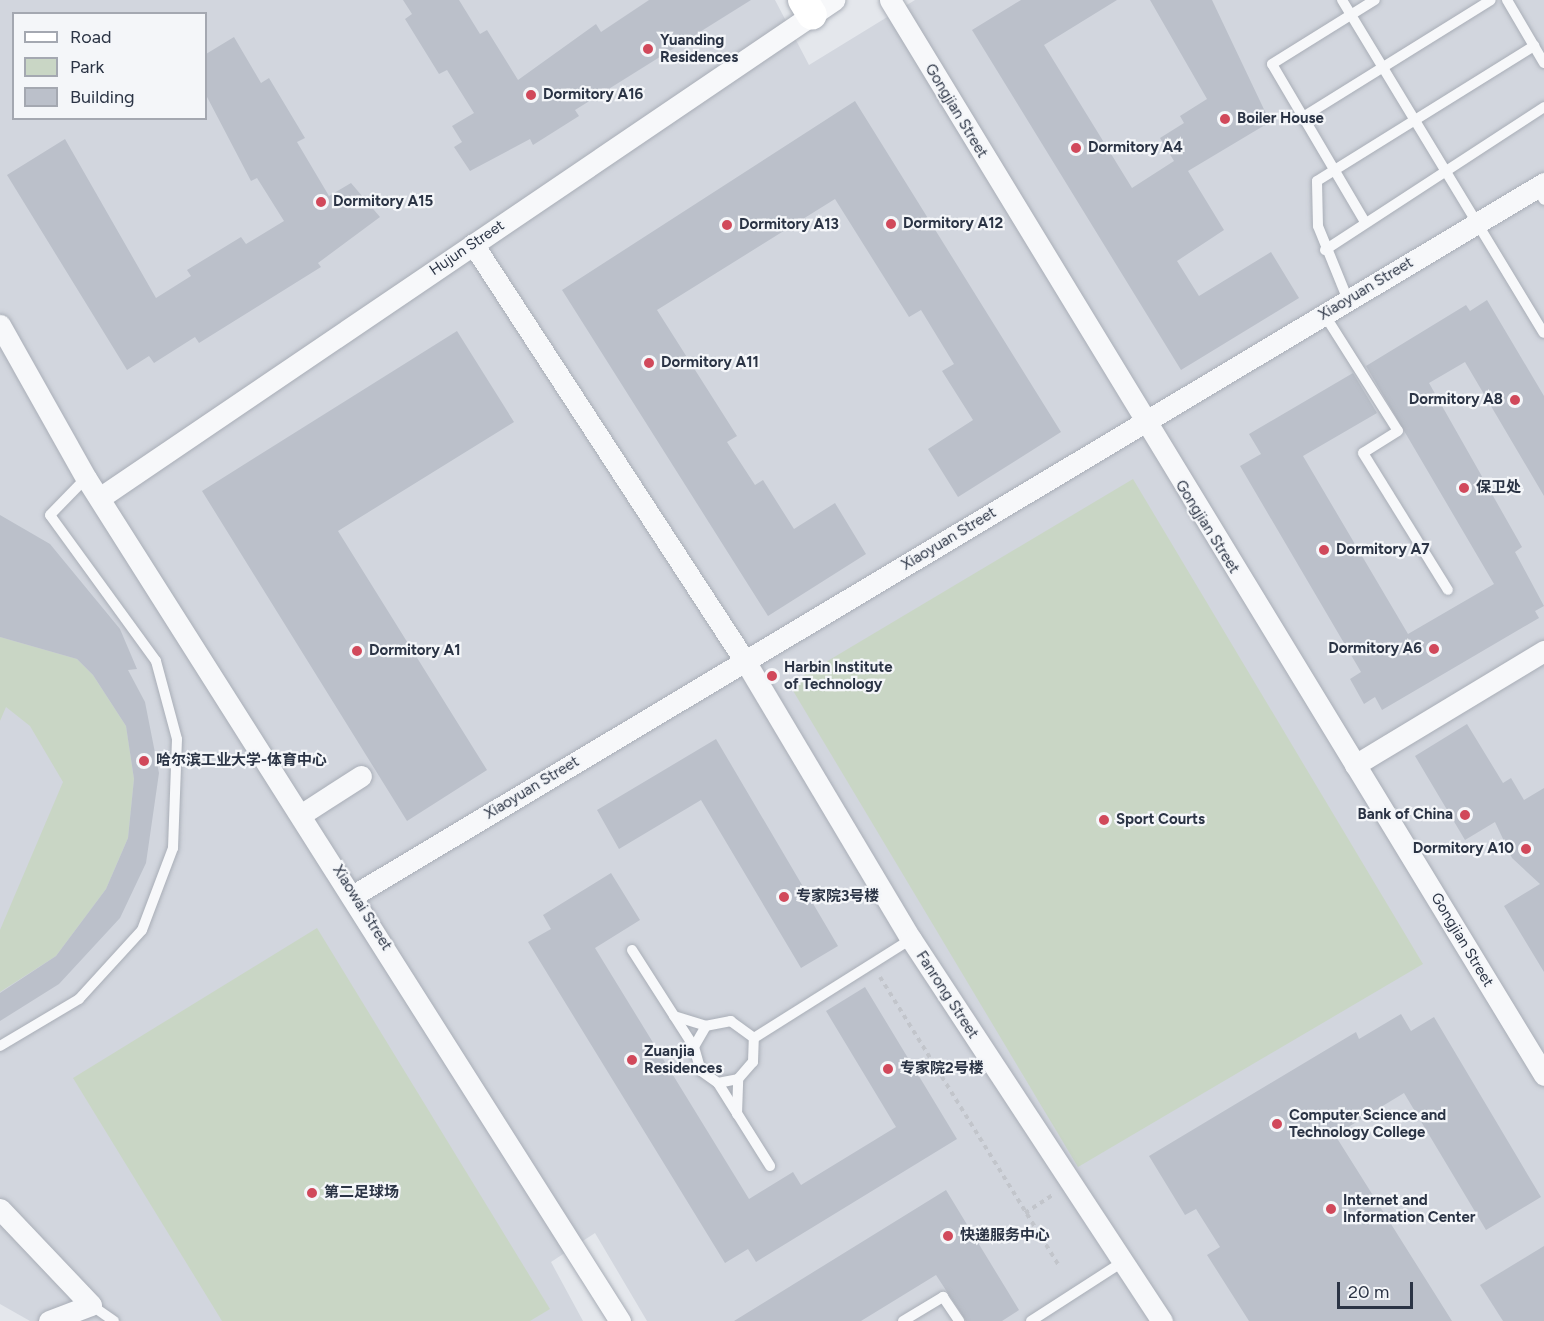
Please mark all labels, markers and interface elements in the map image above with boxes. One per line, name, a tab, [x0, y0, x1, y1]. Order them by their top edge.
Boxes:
legend	[12, 12, 207, 120]
text: Road	[70, 26, 111, 48]
place label: Yuanding Residences	[660, 31, 738, 66]
marker: Yuanding Residences	[641, 42, 655, 56]
text: Park	[70, 56, 104, 78]
street label: Gongjian Street	[921, 61, 991, 161]
text: Building	[70, 86, 135, 108]
place label: Dormitory A16	[543, 86, 643, 104]
marker: Dormitory A16	[524, 88, 538, 102]
place label: Boiler House	[1237, 110, 1324, 128]
marker: Boiler House	[1218, 112, 1232, 126]
place label: Dormitory A4	[1088, 139, 1183, 157]
marker: Dormitory A4	[1069, 141, 1083, 155]
place label: Dormitory A15	[333, 193, 433, 211]
marker: Dormitory A15	[314, 195, 328, 209]
place label: Dormitory A12	[903, 215, 1003, 233]
street label: Hujun Street	[426, 216, 508, 280]
place label: Dormitory A13	[739, 216, 839, 234]
marker: Dormitory A12	[884, 217, 898, 231]
marker: Dormitory A13	[720, 218, 734, 232]
street label: Xiaoyuan Street	[1316, 254, 1416, 324]
place label: Dormitory A11	[661, 354, 759, 372]
marker: Dormitory A11	[642, 356, 656, 370]
place label: Dormitory A8	[1409, 391, 1503, 409]
marker: Dormitory A8	[1508, 393, 1522, 407]
street label: Gongjian Street	[1171, 477, 1243, 577]
place label: 保卫处	[1476, 479, 1521, 497]
marker: 保卫处	[1457, 481, 1471, 495]
street label: Xiaoyuan Street	[899, 504, 999, 574]
place label: Dormitory A7	[1336, 541, 1429, 559]
marker: Dormitory A7	[1317, 543, 1331, 557]
place label: Dormitory A6	[1328, 640, 1422, 658]
place label: Dormitory A1	[369, 642, 460, 660]
marker: Dormitory A6	[1427, 642, 1441, 656]
marker: Dormitory A1	[350, 644, 364, 658]
place label: Harbin Institute of Technology	[784, 658, 892, 693]
marker: Harbin Institute of Technology	[765, 669, 779, 683]
place label: 哈尔滨工业大学-体育中心	[156, 752, 327, 770]
street label: Xiaoyuan Street	[482, 753, 582, 823]
marker: 哈尔滨工业大学-体育中心	[137, 754, 151, 768]
place label: Bank of China	[1358, 806, 1453, 824]
marker: Bank of China	[1458, 808, 1472, 822]
place label: Sport Courts	[1116, 811, 1205, 829]
marker: Sport Courts	[1097, 813, 1111, 827]
place label: Dormitory A10	[1413, 840, 1514, 858]
marker: Dormitory A10	[1519, 842, 1533, 856]
street label: Xiaowai Street	[329, 862, 395, 954]
place label: 专家院3号楼	[796, 888, 879, 906]
marker: 专家院3号楼	[777, 890, 791, 904]
street label: Gongjian Street	[1427, 890, 1497, 990]
street label: Fanrong Street	[912, 948, 982, 1042]
place label: Zuanjia Residences	[644, 1042, 722, 1077]
marker: Zuanjia Residences	[625, 1053, 639, 1067]
place label: 专家院2号楼	[900, 1060, 984, 1078]
marker: 专家院2号楼	[881, 1062, 895, 1076]
place label: Computer Science and Technology College	[1289, 1106, 1446, 1141]
marker: Computer Science and Technology College	[1270, 1117, 1284, 1131]
place label: 第二足球场	[324, 1184, 399, 1202]
marker: 第二足球场	[305, 1186, 319, 1200]
place label: Internet and Information Center	[1343, 1191, 1475, 1226]
marker: Internet and Information Center	[1324, 1202, 1338, 1216]
place label: 快递服务中心	[960, 1227, 1050, 1245]
marker: 快递服务中心	[941, 1229, 955, 1243]
scale bar	[1340, 1270, 1416, 1308]
text: 20 m	[1348, 1281, 1389, 1303]

